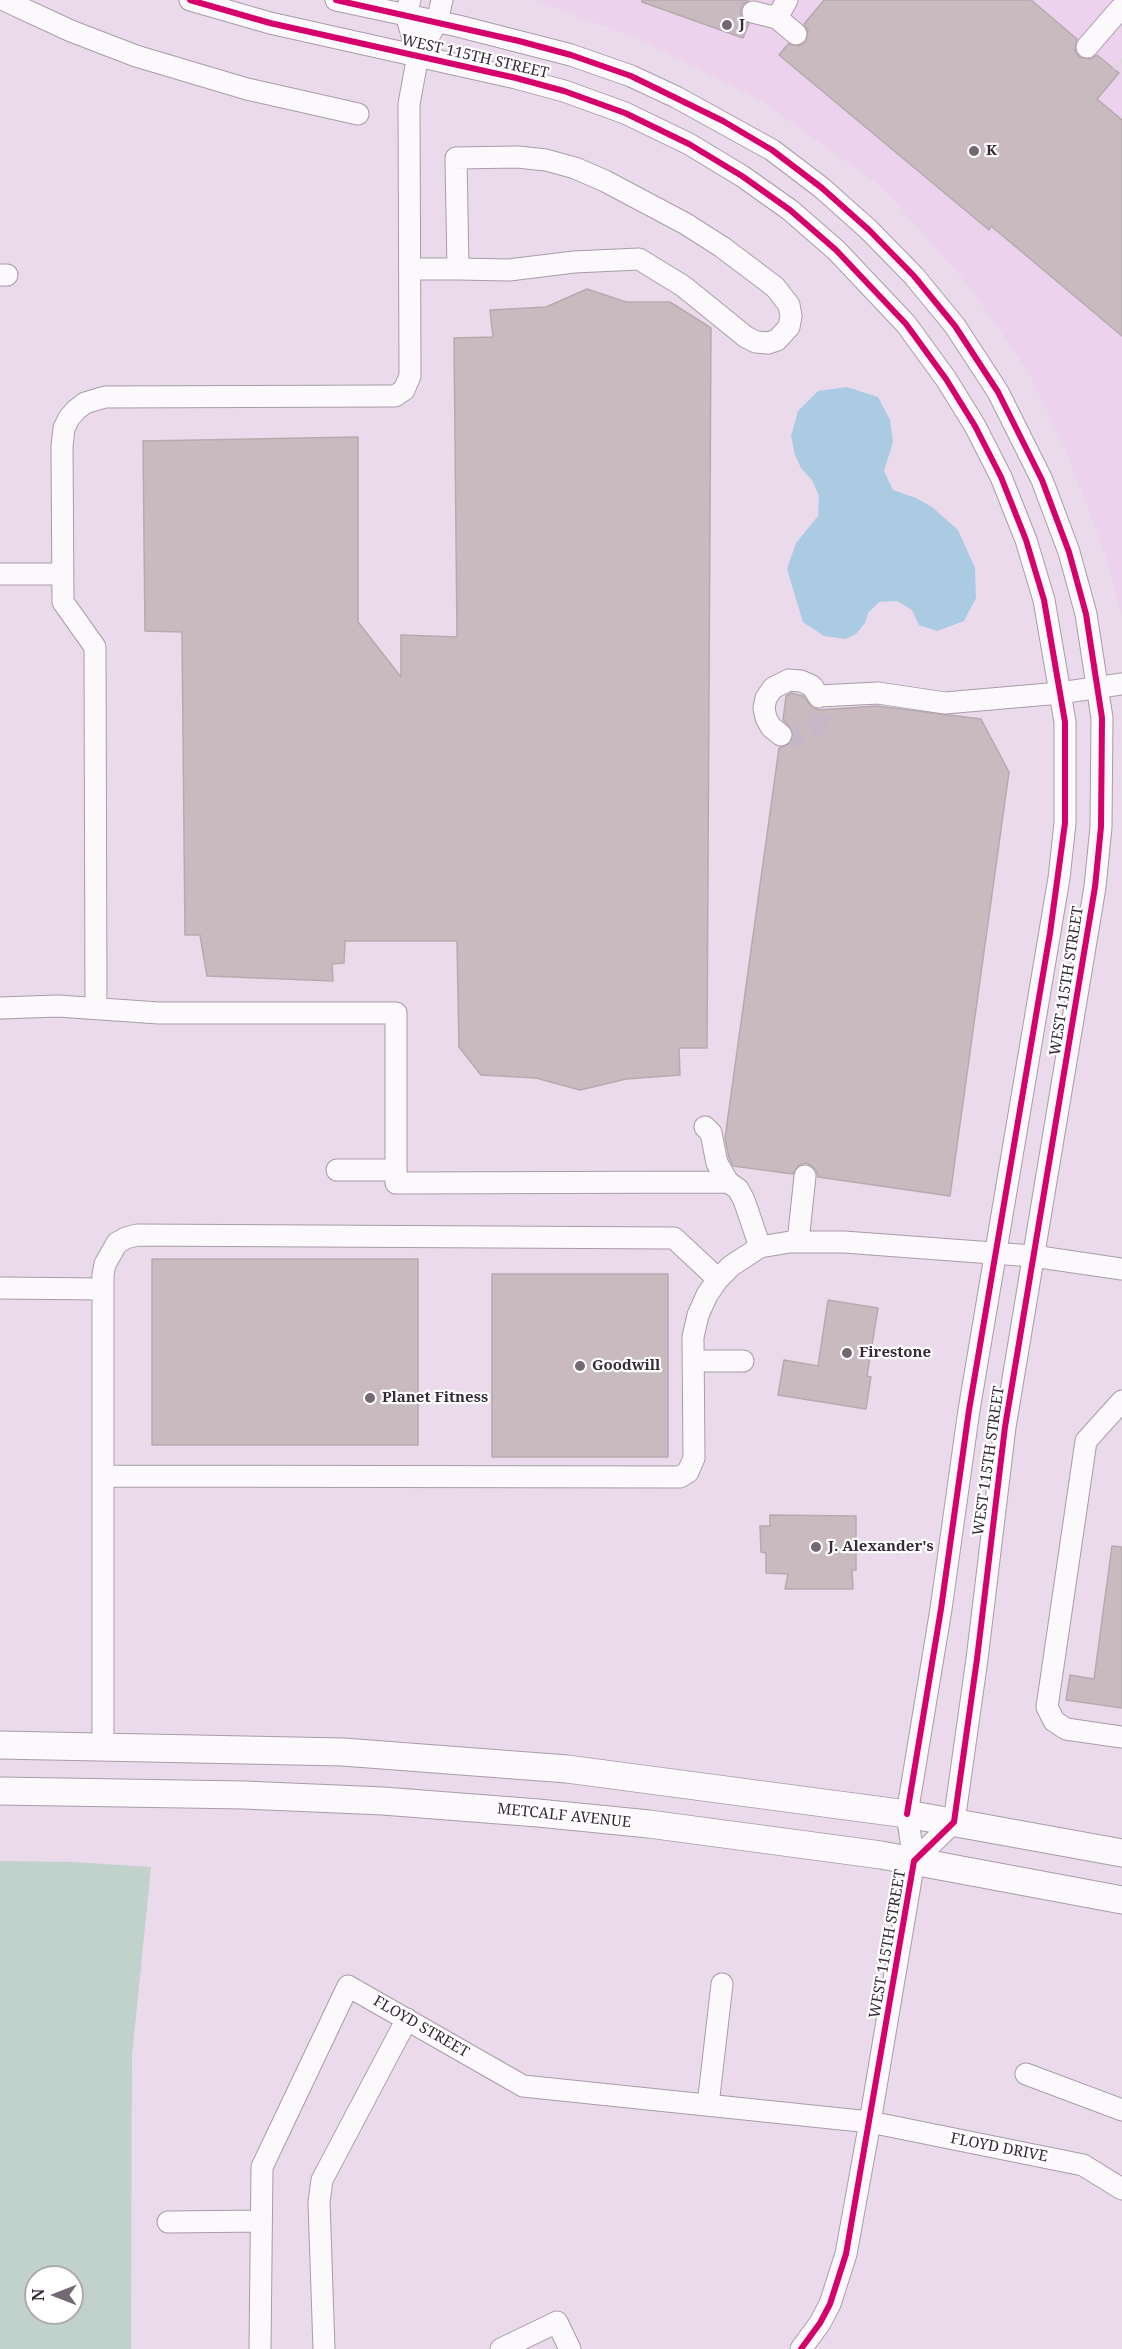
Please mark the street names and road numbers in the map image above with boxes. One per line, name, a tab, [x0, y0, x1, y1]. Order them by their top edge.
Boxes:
street label: WEST 115TH STREET	[399, 31, 551, 83]
street label: WEST 115TH STREET	[1046, 905, 1088, 1057]
street label: WEST 115TH STREET	[970, 1385, 1008, 1537]
street label: METCALF AVENUE	[496, 1800, 632, 1832]
street label: WEST 115TH STREET	[866, 1868, 910, 2020]
street label: FLOYD STREET	[370, 1992, 472, 2062]
street label: FLOYD DRIVE	[949, 2130, 1049, 2166]

